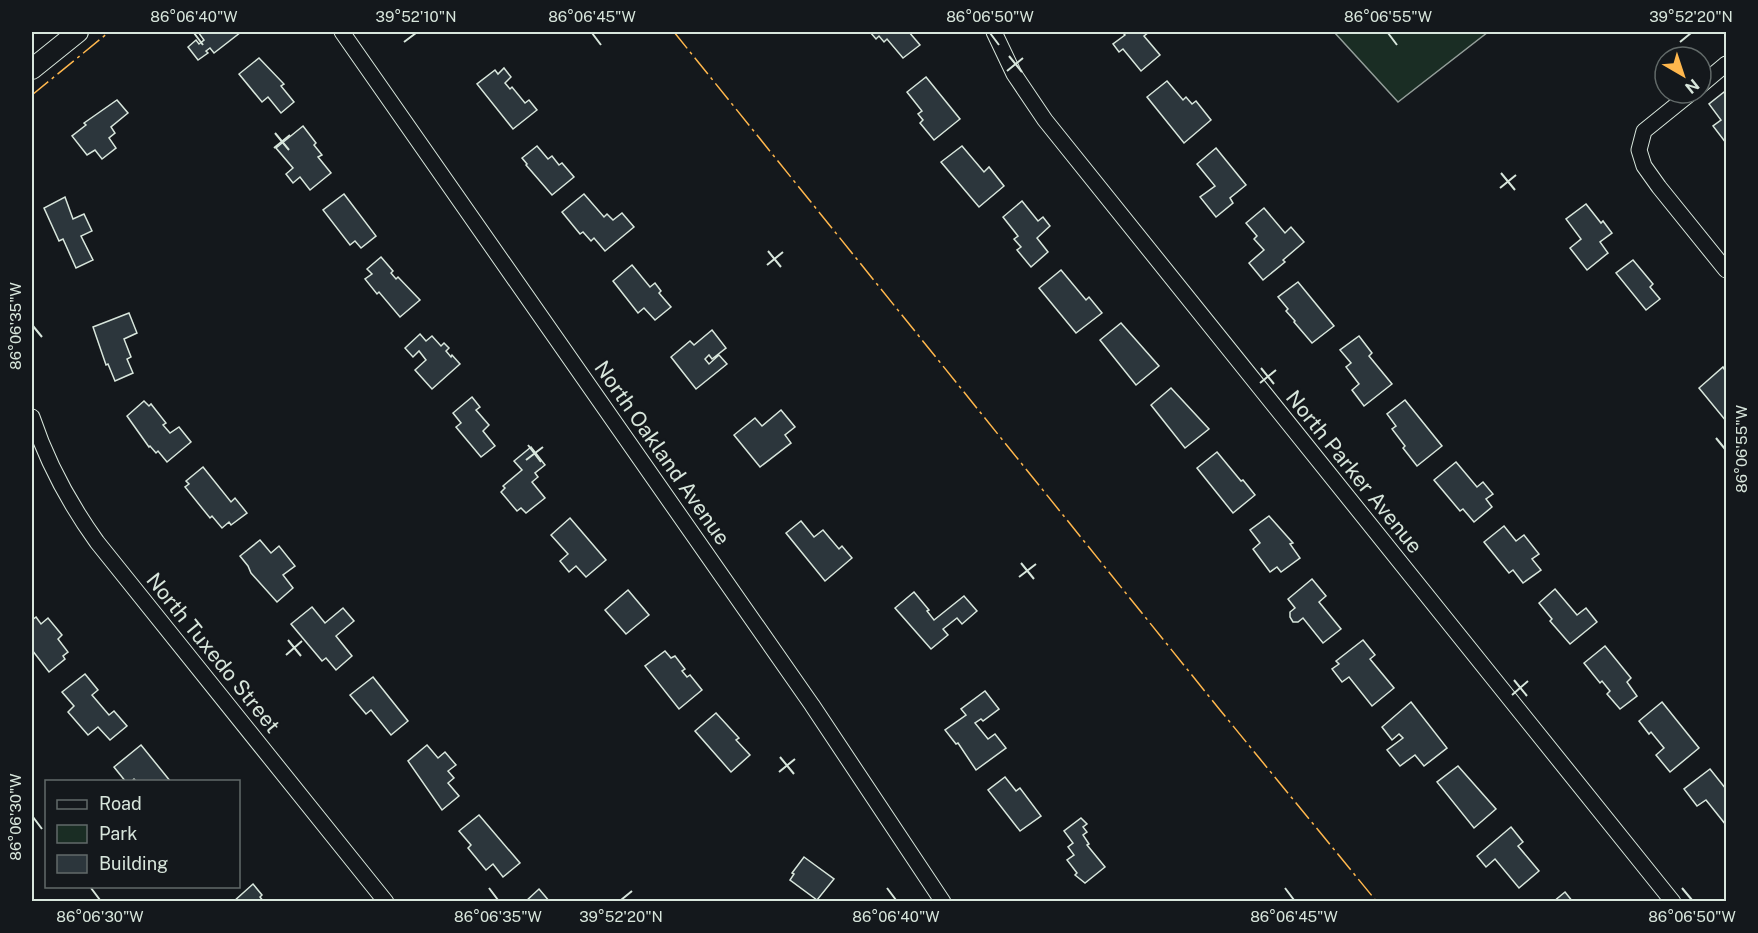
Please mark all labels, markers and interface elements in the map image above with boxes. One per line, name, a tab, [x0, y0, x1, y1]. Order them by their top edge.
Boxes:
text: 86°06'40"W	[150, 8, 238, 25]
text: 39°52'10"N	[376, 8, 456, 25]
text: 86°06'45"W	[548, 8, 636, 25]
text: 86°06'50"W	[946, 8, 1034, 25]
text: 86°06'55"W	[1344, 8, 1432, 25]
text: 39°52'20"N	[1649, 8, 1733, 25]
north arrow	[1653, 45, 1713, 105]
text: N	[1681, 75, 1703, 98]
text: 86°06'35"W	[7, 282, 24, 370]
street label: North Oakland Avenue	[589, 356, 736, 550]
street label: North Parker Avenue	[1281, 385, 1428, 558]
text: 86°06'55"W	[1733, 405, 1750, 493]
street label: North Tuxedo Street	[141, 568, 286, 738]
text: 86°06'30"W	[7, 773, 24, 861]
legend	[45, 780, 240, 888]
text: Road	[99, 793, 142, 814]
text: Park	[99, 823, 137, 844]
text: Building	[99, 853, 168, 874]
text: 86°06'30"W	[56, 908, 144, 925]
text: 86°06'35"W	[454, 908, 542, 925]
text: 39°52'20"N	[579, 908, 663, 925]
text: 86°06'40"W	[852, 908, 940, 925]
text: 86°06'45"W	[1250, 908, 1338, 925]
text: 86°06'50"W	[1648, 908, 1736, 925]

